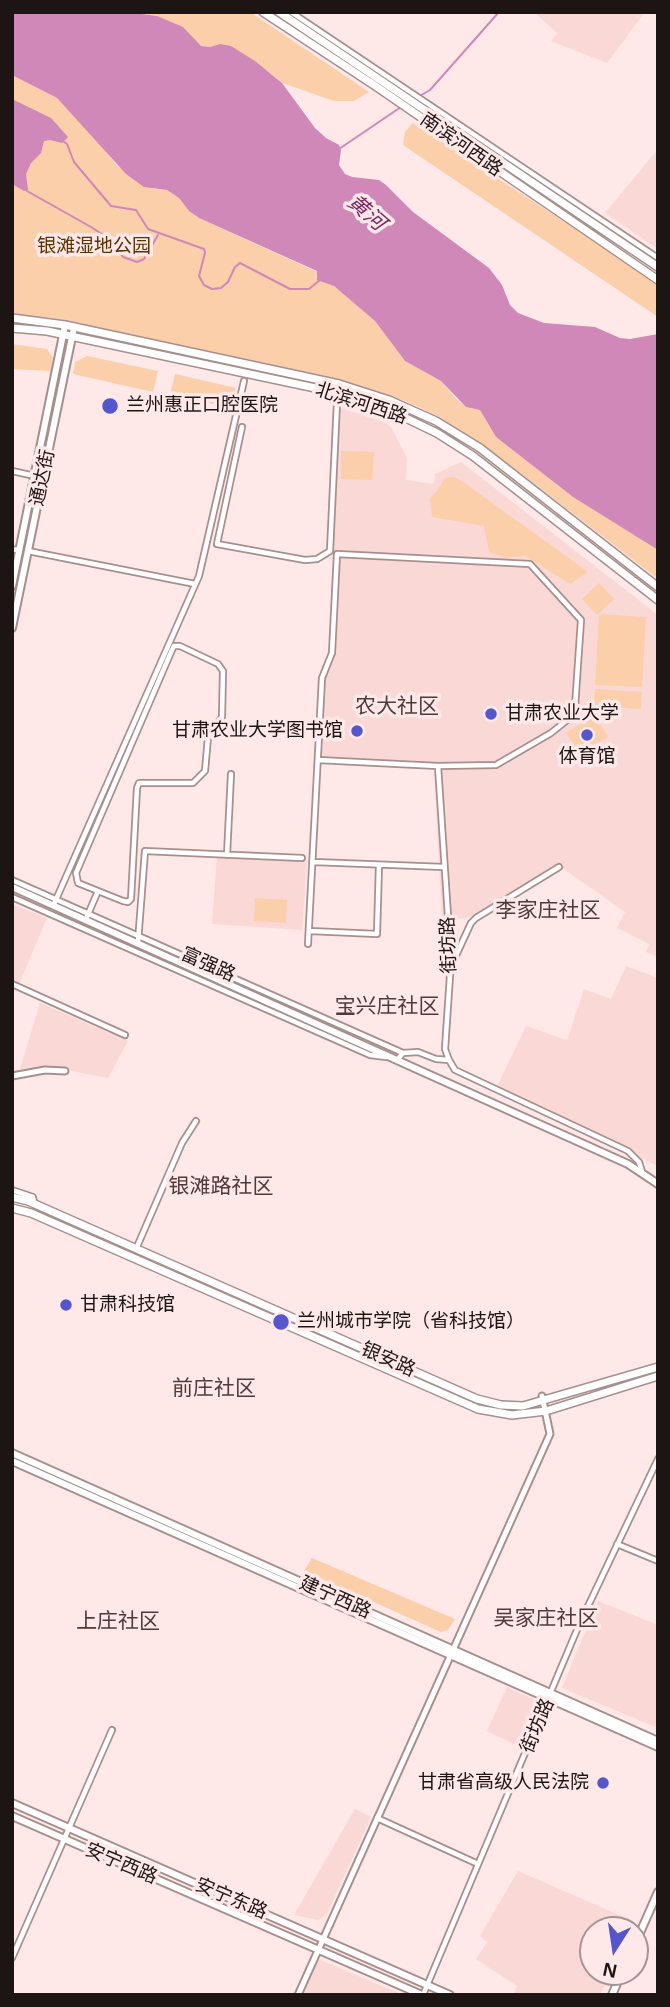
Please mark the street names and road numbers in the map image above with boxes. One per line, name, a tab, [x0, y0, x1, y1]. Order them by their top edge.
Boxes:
street label: 南滨河西路	[416, 108, 506, 182]
street label: 北滨河西路	[312, 378, 410, 430]
street label: 通达街	[26, 448, 60, 508]
street label: 街坊路	[437, 916, 461, 974]
street label: 富强路	[177, 943, 239, 987]
street label: 银安路	[357, 1338, 419, 1382]
street label: 建宁西路	[296, 1572, 374, 1624]
street label: 街坊路	[516, 1695, 560, 1757]
street label: 安宁西路	[82, 1839, 160, 1889]
street label: 安宁东路	[192, 1874, 270, 1924]

